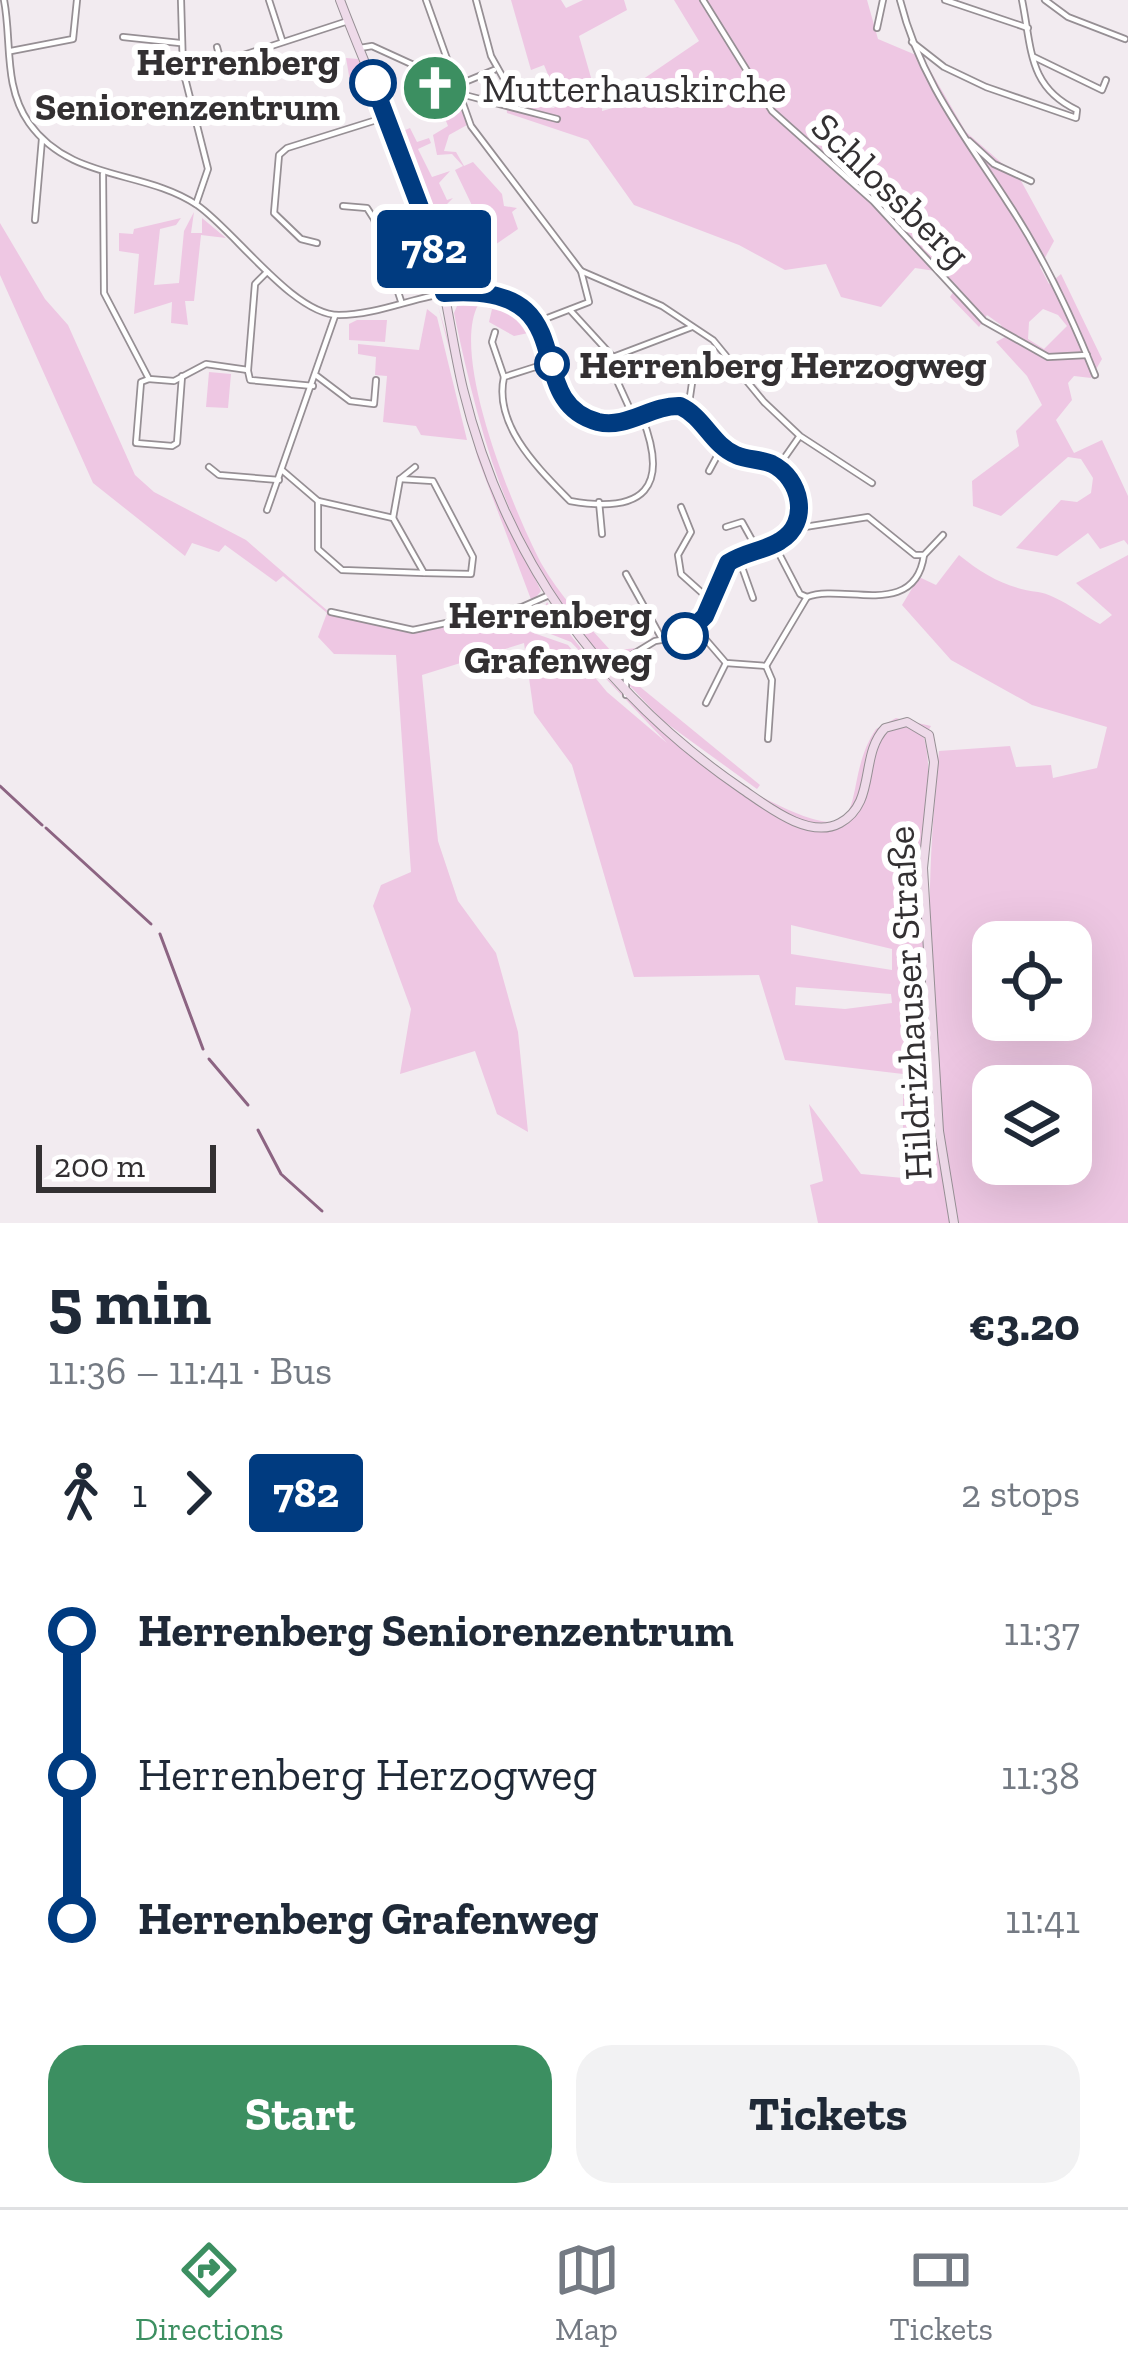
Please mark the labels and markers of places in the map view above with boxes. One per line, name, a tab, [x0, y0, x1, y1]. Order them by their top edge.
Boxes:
place label: Herrenberg Seniorenzentrum	[35, 38, 340, 130]
church icon: Mutterhauskirche	[400, 53, 470, 123]
marker: Herrenberg Seniorenzentrum	[351, 61, 395, 105]
place label: Mutterhauskirche	[482, 65, 786, 112]
place label: Herrenberg Herzogweg	[579, 341, 986, 388]
marker: Herrenberg Herzogweg	[536, 348, 568, 380]
place label: Herrenberg Grafenweg	[448, 591, 652, 683]
marker: Herrenberg Grafenweg	[663, 614, 707, 658]

